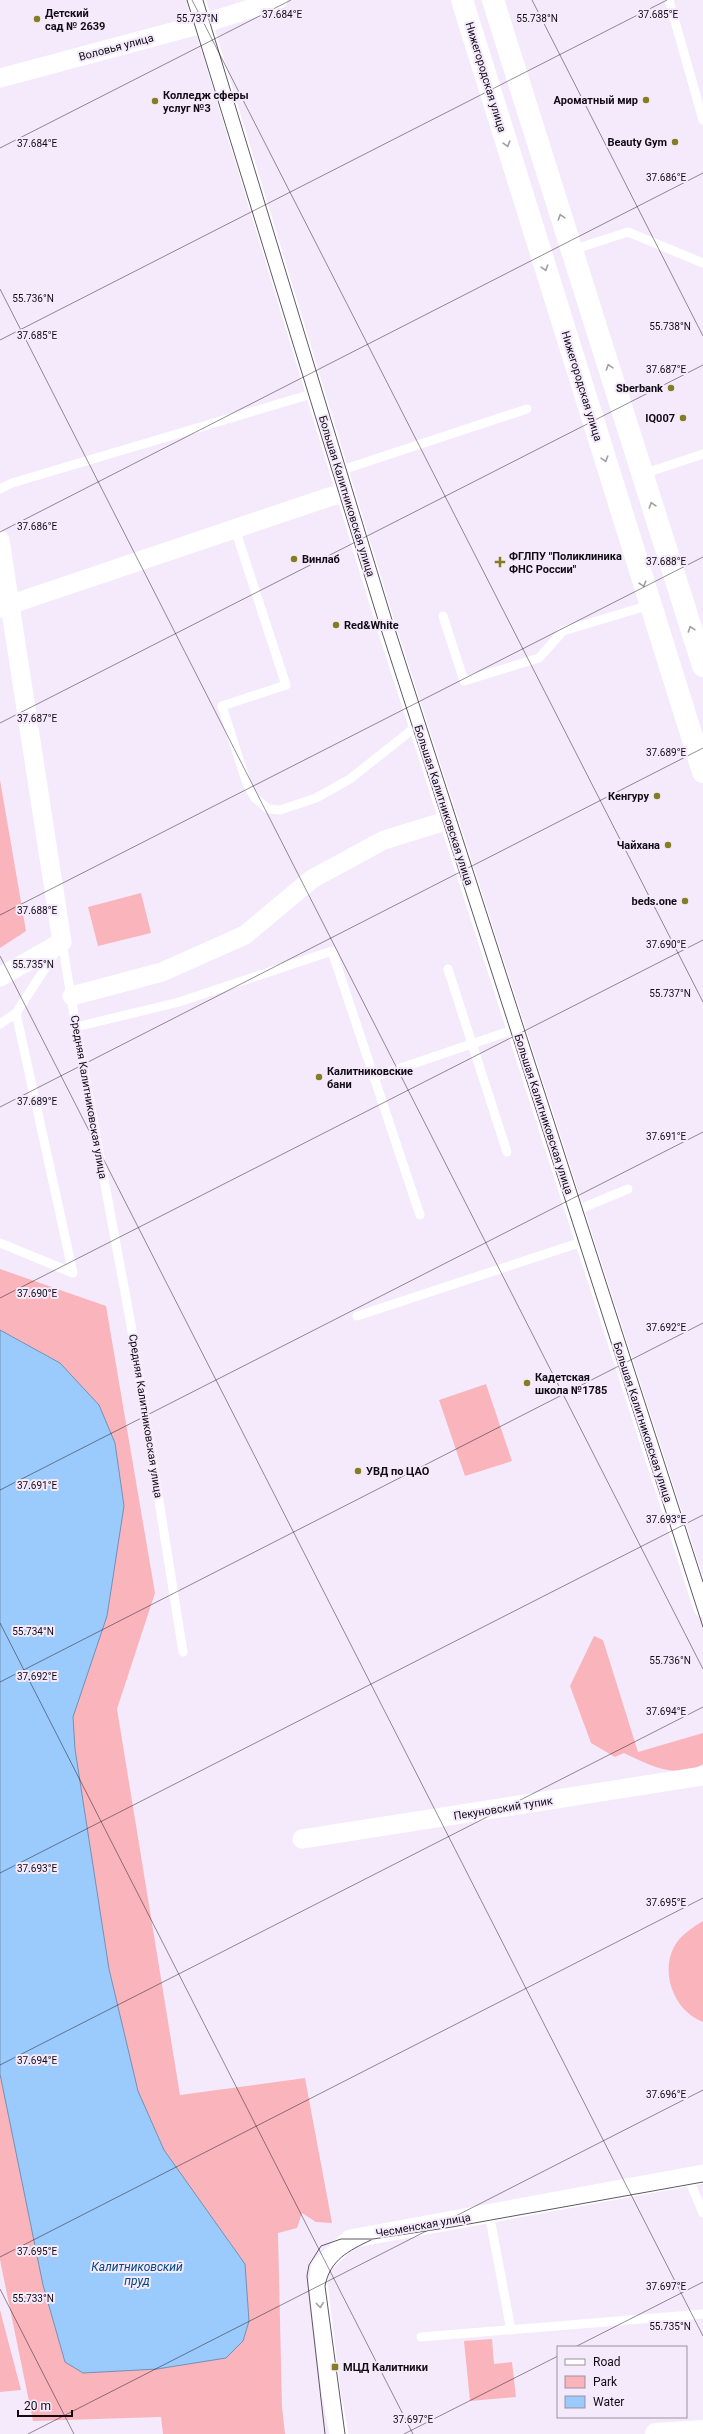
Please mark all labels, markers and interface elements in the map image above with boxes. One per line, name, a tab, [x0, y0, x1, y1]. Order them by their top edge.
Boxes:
place label: Детский сад № 2639	[45, 7, 105, 33]
text: 37.684°E	[262, 9, 302, 20]
text: 37.685°E	[638, 9, 678, 20]
text: 55.737°N	[176, 13, 218, 24]
text: 55.738°N	[516, 13, 558, 24]
marker: Детский сад № 2639	[32, 14, 42, 24]
street label: Нижегородская улица	[463, 20, 508, 134]
street label: Воловья улица	[77, 31, 155, 64]
place label: Колледж сферы услуг №3	[163, 89, 249, 115]
place label: Ароматный мир	[554, 94, 638, 107]
marker: Ароматный мир	[641, 95, 651, 105]
marker: Колледж сферы услуг №3	[150, 96, 160, 106]
place label: Beauty Gym	[607, 136, 667, 149]
marker: Beauty Gym	[670, 137, 680, 147]
text: 37.684°E	[17, 138, 57, 149]
one-way arrow	[502, 141, 511, 148]
text: 37.686°E	[646, 172, 686, 183]
one-way arrow	[558, 213, 566, 220]
one-way arrow	[540, 265, 549, 272]
text: 55.736°N	[12, 293, 54, 304]
text: 55.738°N	[649, 321, 691, 332]
street label: Нижегородская улица	[559, 329, 604, 443]
text: 37.685°E	[17, 330, 57, 341]
one-way arrow	[605, 364, 614, 371]
text: 37.687°E	[646, 364, 686, 375]
place label: Sberbank	[616, 382, 663, 395]
marker: Sberbank	[666, 383, 676, 393]
place label: IQ007	[645, 412, 675, 425]
marker: IQ007	[678, 413, 688, 423]
street label: Большая Калитниковская улица	[316, 414, 377, 578]
one-way arrow	[600, 456, 609, 463]
one-way arrow	[648, 501, 657, 508]
text: 37.686°E	[17, 521, 57, 532]
place label: ФГЛПУ "Поликлиника ФНС России"	[509, 550, 622, 576]
place label: Винлаб	[302, 553, 340, 566]
marker: Винлаб	[289, 554, 299, 564]
marker: ФГЛПУ "Поликлиника ФНС России"	[494, 556, 506, 568]
text: 37.688°E	[646, 556, 686, 567]
one-way arrow	[638, 580, 647, 587]
place label: Red&White	[344, 619, 399, 632]
marker: Red&White	[331, 620, 341, 630]
one-way arrow	[687, 625, 696, 632]
text: 37.687°E	[17, 713, 57, 724]
street label: Большая Калитниковская улица	[411, 723, 476, 887]
text: 37.689°E	[646, 747, 686, 758]
place label: Кенгуру	[608, 790, 649, 803]
marker: Кенгуру	[652, 791, 662, 801]
place label: Чайхана	[617, 839, 660, 852]
marker: Чайхана	[663, 840, 673, 850]
place label: beds.one	[632, 895, 677, 908]
marker: beds.one	[680, 896, 690, 906]
text: 37.688°E	[17, 905, 57, 916]
text: 37.690°E	[646, 939, 686, 950]
text: 55.735°N	[12, 959, 54, 970]
text: 55.737°N	[649, 988, 691, 999]
street label: Средняя Калитниковская улица	[68, 1014, 109, 1180]
street label: Большая Калитниковская улица	[511, 1032, 576, 1196]
place label: Калитниковские бани	[327, 1065, 413, 1091]
marker: Калитниковские бани	[314, 1072, 324, 1082]
text: 37.689°E	[17, 1096, 57, 1107]
text: 37.691°E	[646, 1131, 686, 1142]
text: 37.690°E	[17, 1288, 57, 1299]
text: 37.692°E	[646, 1322, 686, 1333]
street label: Средняя Калитниковская улица	[126, 1333, 165, 1499]
street label: Большая Калитниковская улица	[610, 1340, 675, 1504]
place label: Кадетская школа №1785	[535, 1371, 607, 1397]
marker: Кадетская школа №1785	[522, 1378, 532, 1388]
place label: УВД по ЦАО	[366, 1465, 430, 1478]
marker: УВД по ЦАО	[353, 1466, 363, 1476]
text: 37.691°E	[17, 1480, 57, 1491]
text: 37.693°E	[646, 1514, 686, 1525]
text: 55.734°N	[12, 1626, 54, 1637]
text: 55.736°N	[649, 1655, 691, 1666]
text: 37.692°E	[17, 1671, 57, 1682]
text: 37.694°E	[646, 1706, 686, 1717]
street label: Пекуновский тупик	[453, 1794, 554, 1823]
text: 37.693°E	[17, 1863, 57, 1874]
text: 37.695°E	[646, 1897, 686, 1908]
text: 37.694°E	[17, 2055, 57, 2066]
text: 37.696°E	[646, 2089, 686, 2100]
street label: Чесменская улица	[375, 2211, 472, 2240]
text: 37.695°E	[17, 2246, 57, 2257]
water label: Калитниковский пруд	[91, 2260, 183, 2288]
text: 37.697°E	[646, 2281, 686, 2292]
text: 55.733°N	[12, 2293, 54, 2304]
one-way arrow	[315, 2302, 324, 2308]
text: 55.735°N	[649, 2321, 691, 2332]
legend	[557, 2346, 687, 2418]
text: Road	[593, 2355, 621, 2369]
place label: МЦД Калитники	[343, 2361, 428, 2374]
marker: МЦД Калитники	[330, 2362, 340, 2372]
text: Park	[593, 2375, 618, 2389]
scale bar	[18, 2392, 72, 2418]
text: Water	[593, 2395, 624, 2409]
text: 20 m	[24, 2399, 51, 2413]
text: 37.697°E	[393, 2414, 433, 2425]

